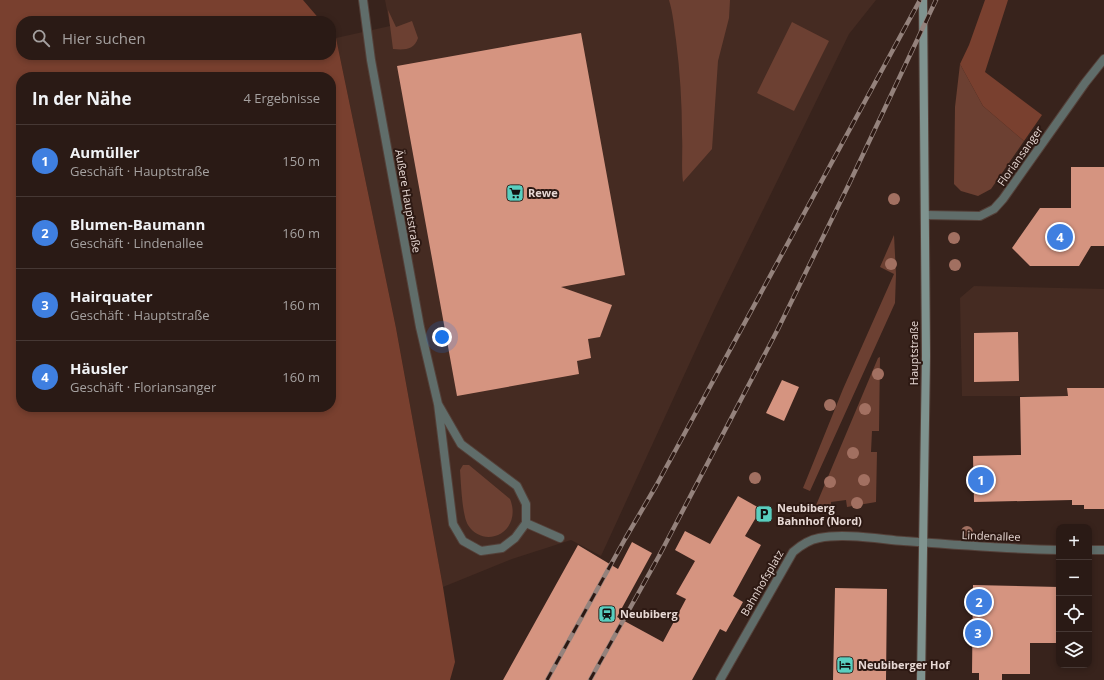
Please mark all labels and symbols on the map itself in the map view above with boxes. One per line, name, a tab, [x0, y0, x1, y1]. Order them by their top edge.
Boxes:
street label: Floriansanger	[993, 122, 1046, 189]
street label: Äußere Hauptstraße	[392, 148, 425, 254]
supermarket icon: Rewe	[505, 183, 525, 203]
place label: Rewe	[528, 185, 558, 200]
pin: 4	[1047, 222, 1073, 252]
street label: Hauptstraße	[906, 321, 921, 385]
your location	[432, 327, 452, 347]
pin: 1	[968, 465, 994, 495]
place label: Neubiberg Bahnhof (Nord)	[777, 500, 862, 528]
parking icon: Neubiberg Bahnhof (Nord)	[754, 504, 774, 524]
street label: Lindenallee	[961, 527, 1021, 544]
street label: Bahnhofsplatz	[737, 547, 786, 618]
pin: 2	[966, 587, 992, 617]
station icon: Neubiberg	[597, 604, 617, 624]
place label: Neubiberg	[620, 606, 678, 621]
pin: 3	[965, 618, 991, 648]
hotel icon: Neubiberger Hof	[835, 655, 855, 675]
place label: Neubiberger Hof	[858, 657, 950, 672]

